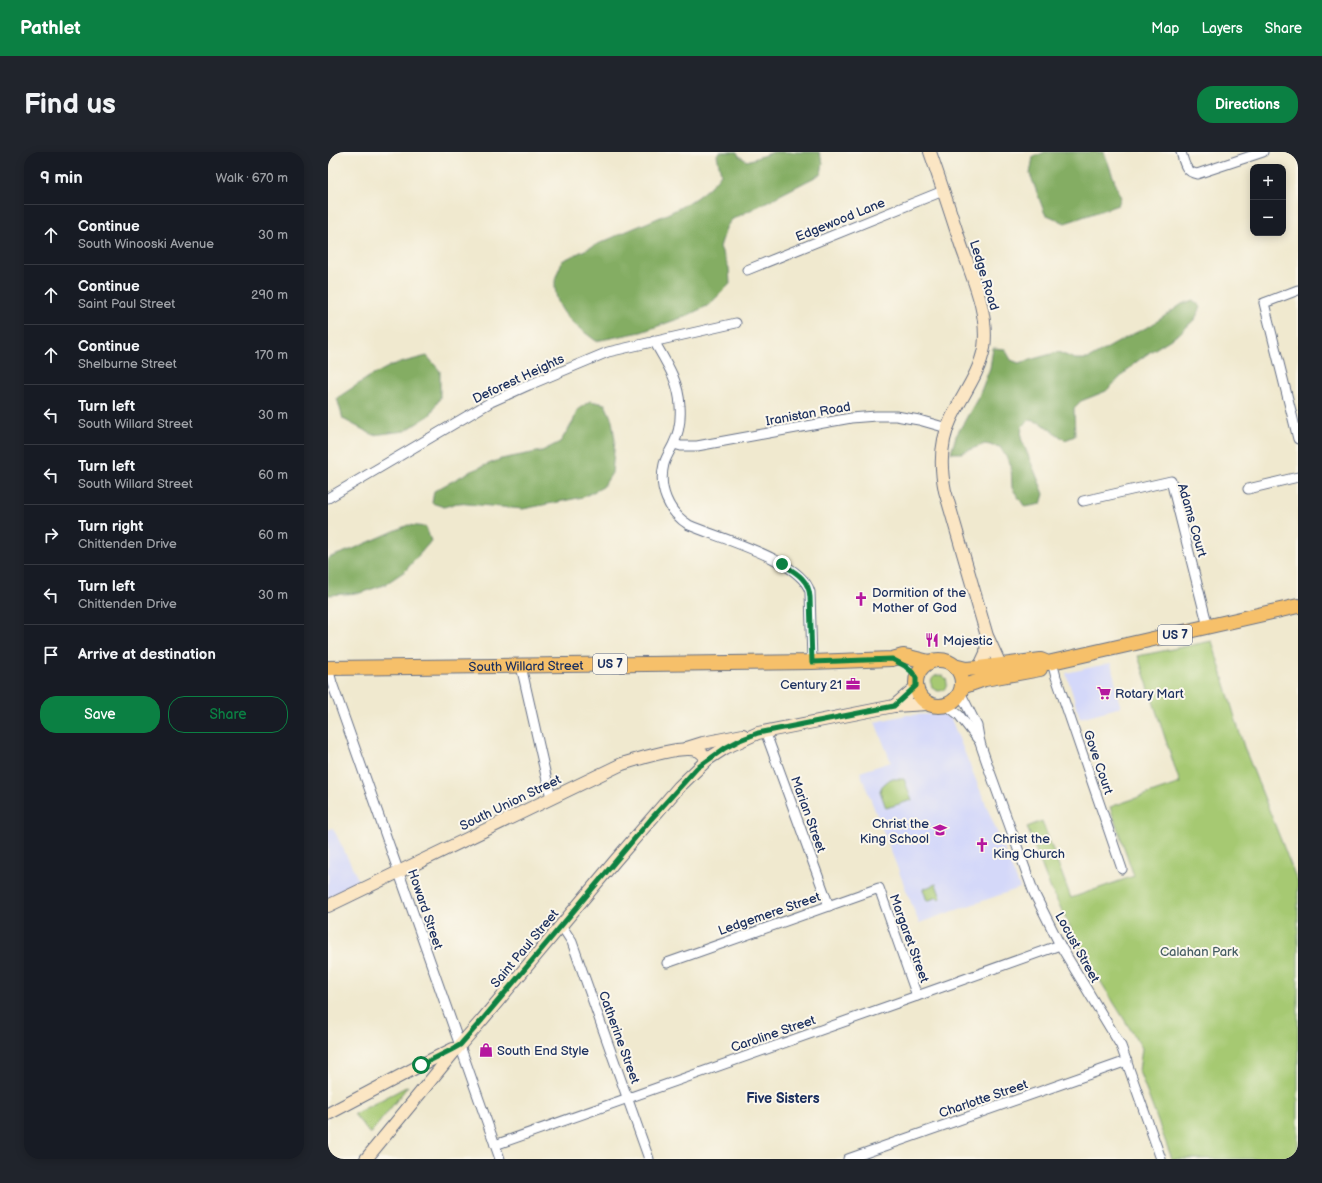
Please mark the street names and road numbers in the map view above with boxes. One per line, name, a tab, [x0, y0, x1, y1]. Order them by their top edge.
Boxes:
street label: Edgewood Lane	[793, 195, 888, 245]
street label: Ledge Road	[966, 238, 1002, 312]
street label: Deforest Heights	[470, 350, 567, 407]
street label: Iranistan Road	[764, 399, 852, 429]
street label: Adams Court	[1174, 482, 1210, 559]
road number: US 7	[1158, 625, 1192, 645]
road number: US 7	[593, 654, 627, 674]
street label: South Willard Street	[468, 658, 584, 675]
street label: Gove Court	[1080, 728, 1117, 797]
street label: South Union Street	[457, 771, 564, 834]
street label: Marian Street	[787, 774, 829, 855]
street label: Howard Street	[404, 867, 446, 951]
street label: Ledgemere Street	[716, 889, 823, 939]
street label: Margaret Street	[886, 892, 932, 985]
street label: Saint Paul Street	[487, 906, 562, 991]
street label: Locust Street	[1051, 909, 1103, 985]
street label: Catherine Street	[595, 989, 643, 1086]
street label: Caroline Street	[729, 1012, 818, 1056]
street label: Charlotte Street	[937, 1076, 1030, 1122]

